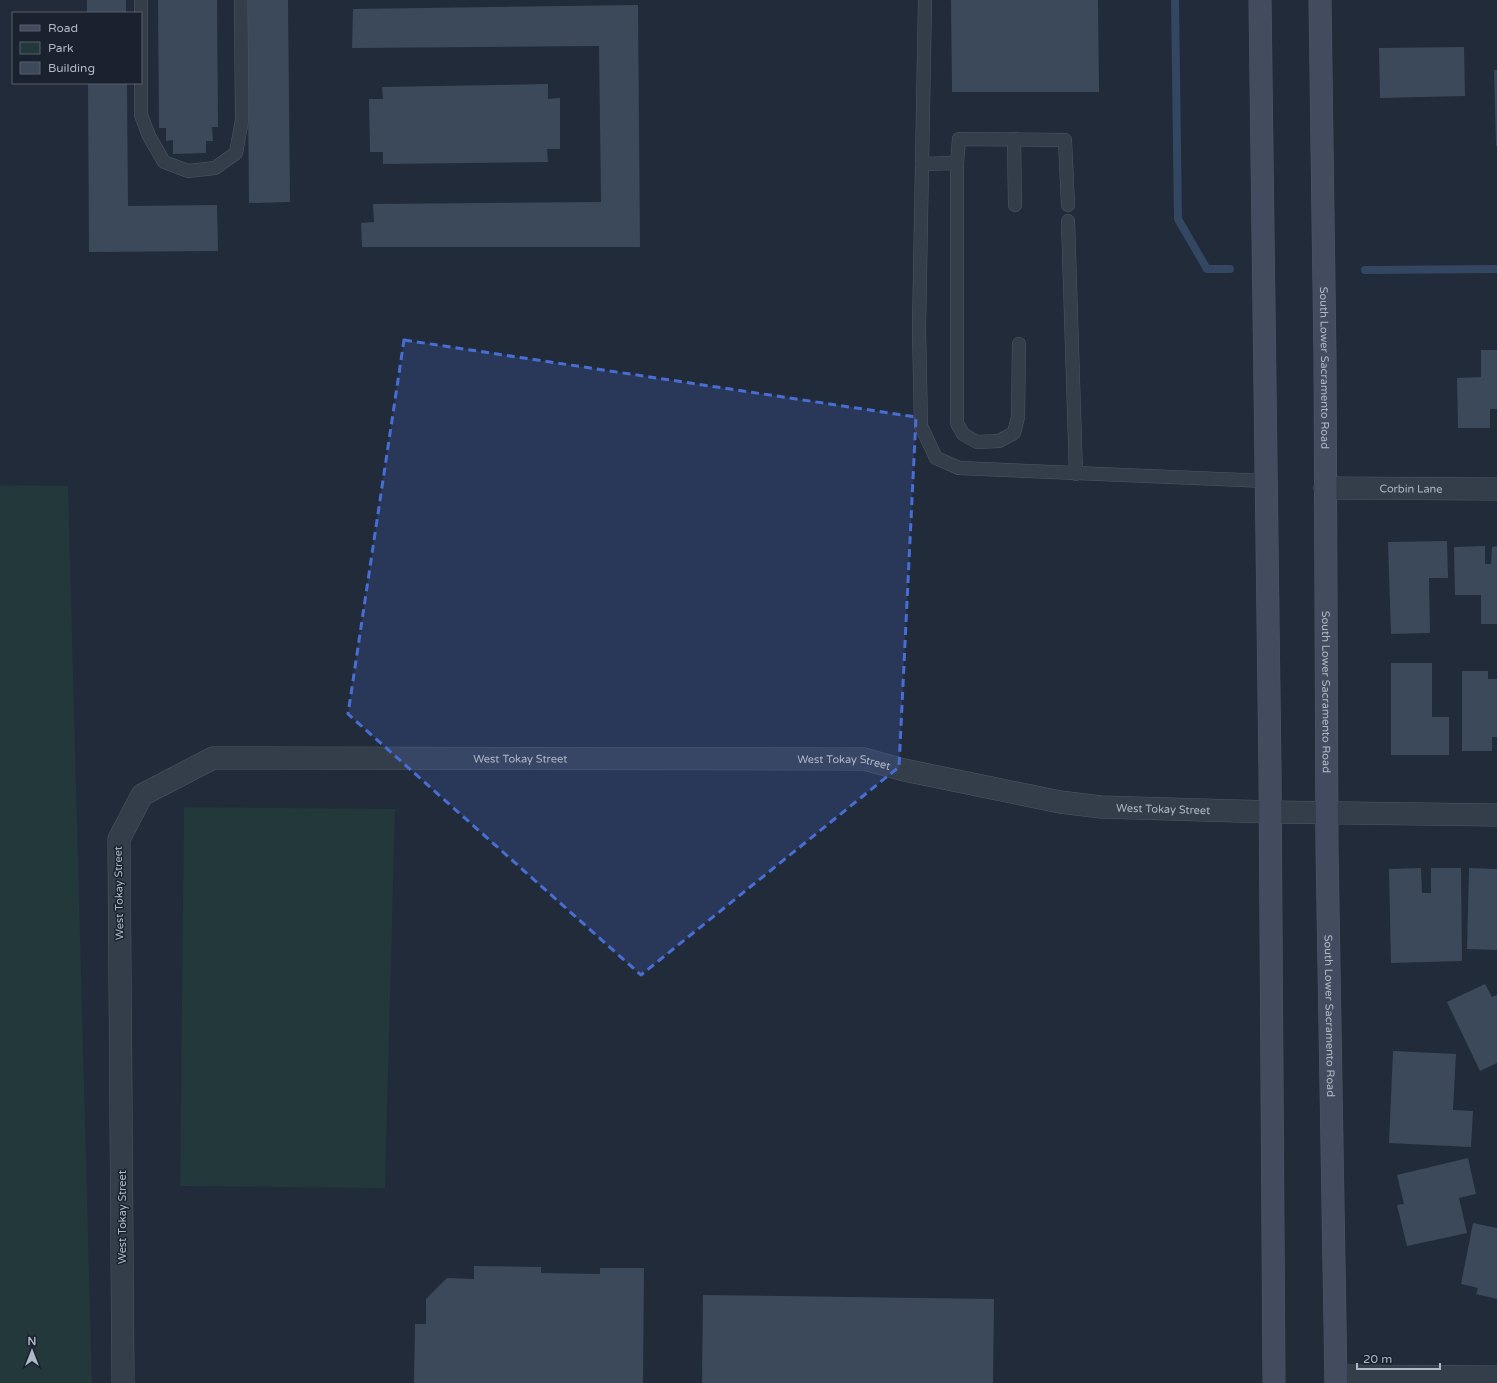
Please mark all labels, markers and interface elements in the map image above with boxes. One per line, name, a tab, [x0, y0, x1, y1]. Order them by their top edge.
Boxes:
legend	[12, 12, 142, 84]
text: Road	[48, 21, 78, 35]
text: Park	[48, 41, 74, 55]
text: Building	[48, 61, 95, 75]
street label: South Lower Sacramento Road	[1318, 287, 1332, 449]
street label: Corbin Lane	[1379, 482, 1443, 495]
street label: South Lower Sacramento Road	[1320, 611, 1333, 773]
street label: West Tokay Street	[473, 752, 567, 765]
street label: West Tokay Street	[797, 752, 892, 773]
street label: West Tokay Street	[1116, 801, 1210, 817]
street label: West Tokay Street	[112, 846, 126, 940]
street label: South Lower Sacramento Road	[1322, 935, 1338, 1097]
street label: West Tokay Street	[116, 1170, 129, 1264]
north arrow	[12, 1331, 52, 1371]
text: N	[28, 1335, 36, 1348]
scale bar	[1357, 1345, 1440, 1371]
text: 20 m	[1363, 1352, 1392, 1366]

